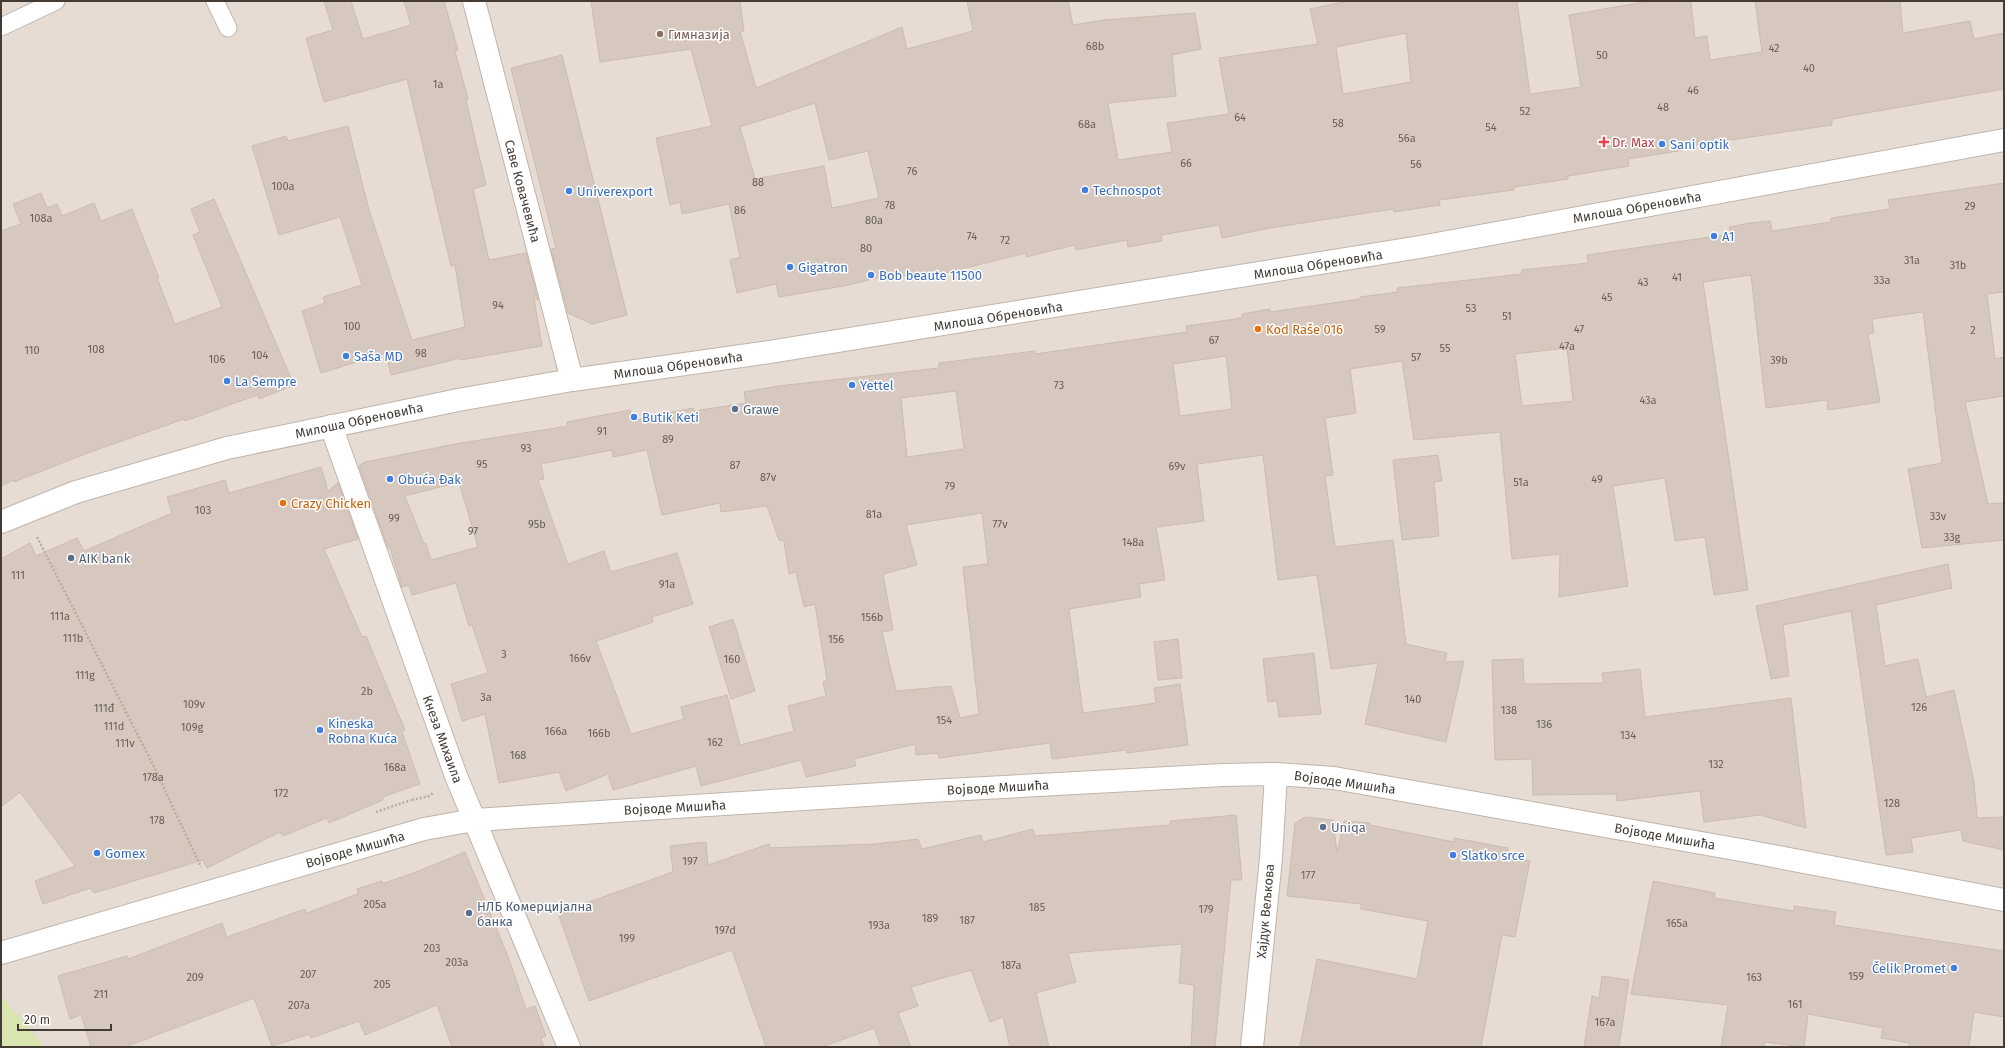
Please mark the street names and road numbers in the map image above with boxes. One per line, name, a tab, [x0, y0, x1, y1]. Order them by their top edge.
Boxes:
street label: Саве Ковачевића	[502, 138, 543, 244]
street label: Милоша Обреновића	[1572, 189, 1703, 226]
street label: Милоша Обреновића	[1253, 247, 1384, 282]
street label: Милоша Обреновића	[933, 299, 1064, 334]
street label: Милоша Обреновића	[612, 349, 744, 382]
street label: Милоша Обреновића	[294, 400, 424, 441]
street label: Кнеза Михаила	[420, 693, 465, 785]
street label: Војводе Мишића	[1293, 768, 1397, 797]
street label: Војводе Мишића	[946, 777, 1050, 798]
street label: Војводе Мишића	[623, 797, 727, 818]
street label: Војводе Мишића	[1613, 820, 1717, 853]
street label: Војводе Мишића	[304, 828, 406, 871]
street label: Хајдук Вељкова	[1254, 863, 1277, 959]

